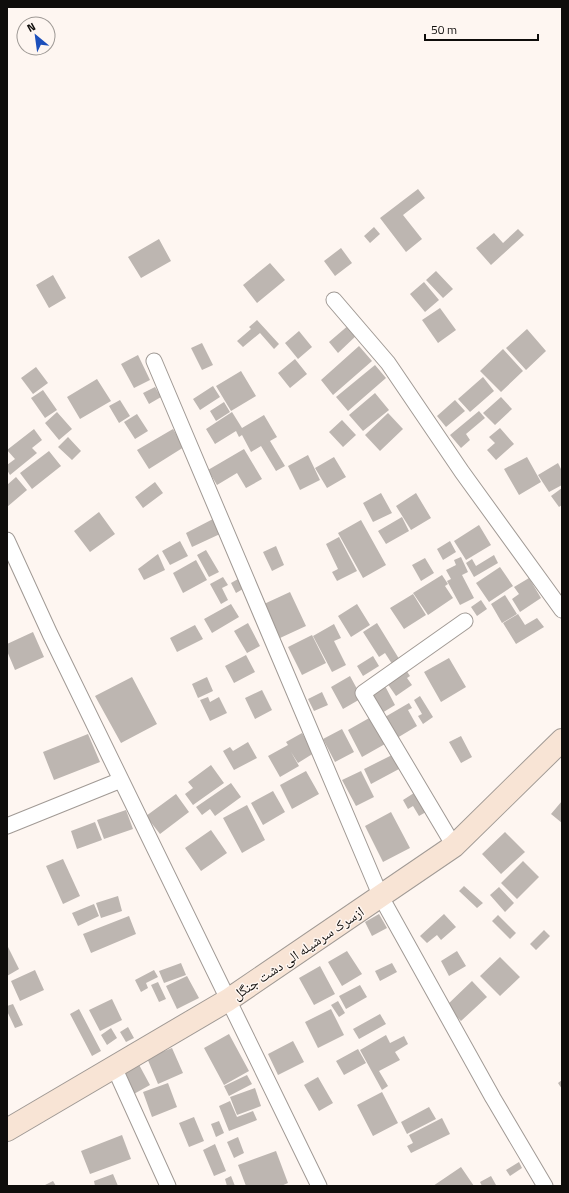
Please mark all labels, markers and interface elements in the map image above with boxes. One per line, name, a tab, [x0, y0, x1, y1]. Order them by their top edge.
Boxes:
north arrow	[16, 16, 56, 56]
scale bar	[425, 16, 538, 42]
text: N	[24, 18, 38, 36]
text: 50 m	[431, 20, 457, 39]
street label: ازسرک سرشیله الی دشت جنگل	[228, 901, 368, 1005]

